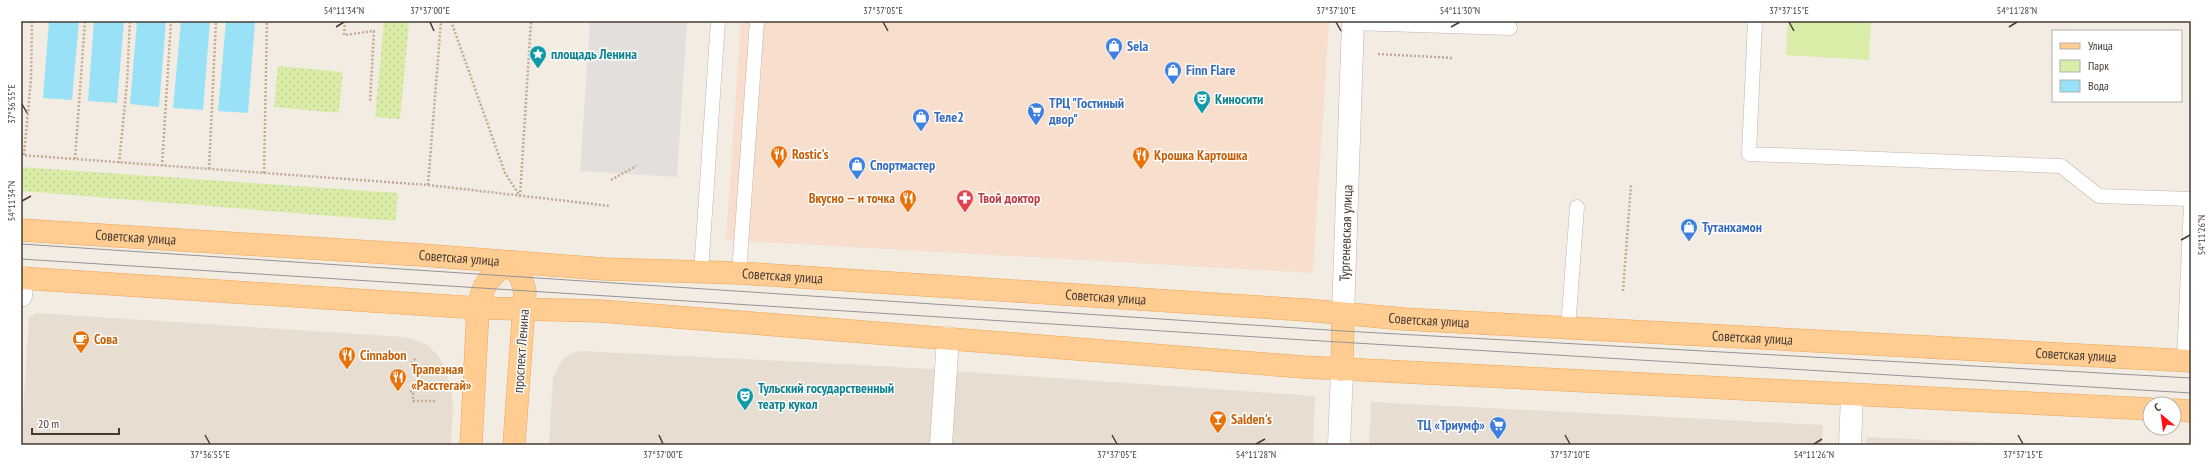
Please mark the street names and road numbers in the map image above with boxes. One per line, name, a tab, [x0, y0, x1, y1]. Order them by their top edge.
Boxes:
street label: Тургеневская улица	[1335, 184, 1356, 282]
street label: Советская улица	[95, 226, 177, 249]
street label: Советская улица	[418, 246, 500, 270]
street label: Советская улица	[742, 264, 824, 287]
street label: Советская улица	[1065, 285, 1147, 309]
street label: проспект Ленина	[509, 308, 533, 394]
street label: Советская улица	[1388, 309, 1470, 331]
street label: Советская улица	[1712, 326, 1793, 349]
street label: Советская улица	[2035, 344, 2117, 366]

